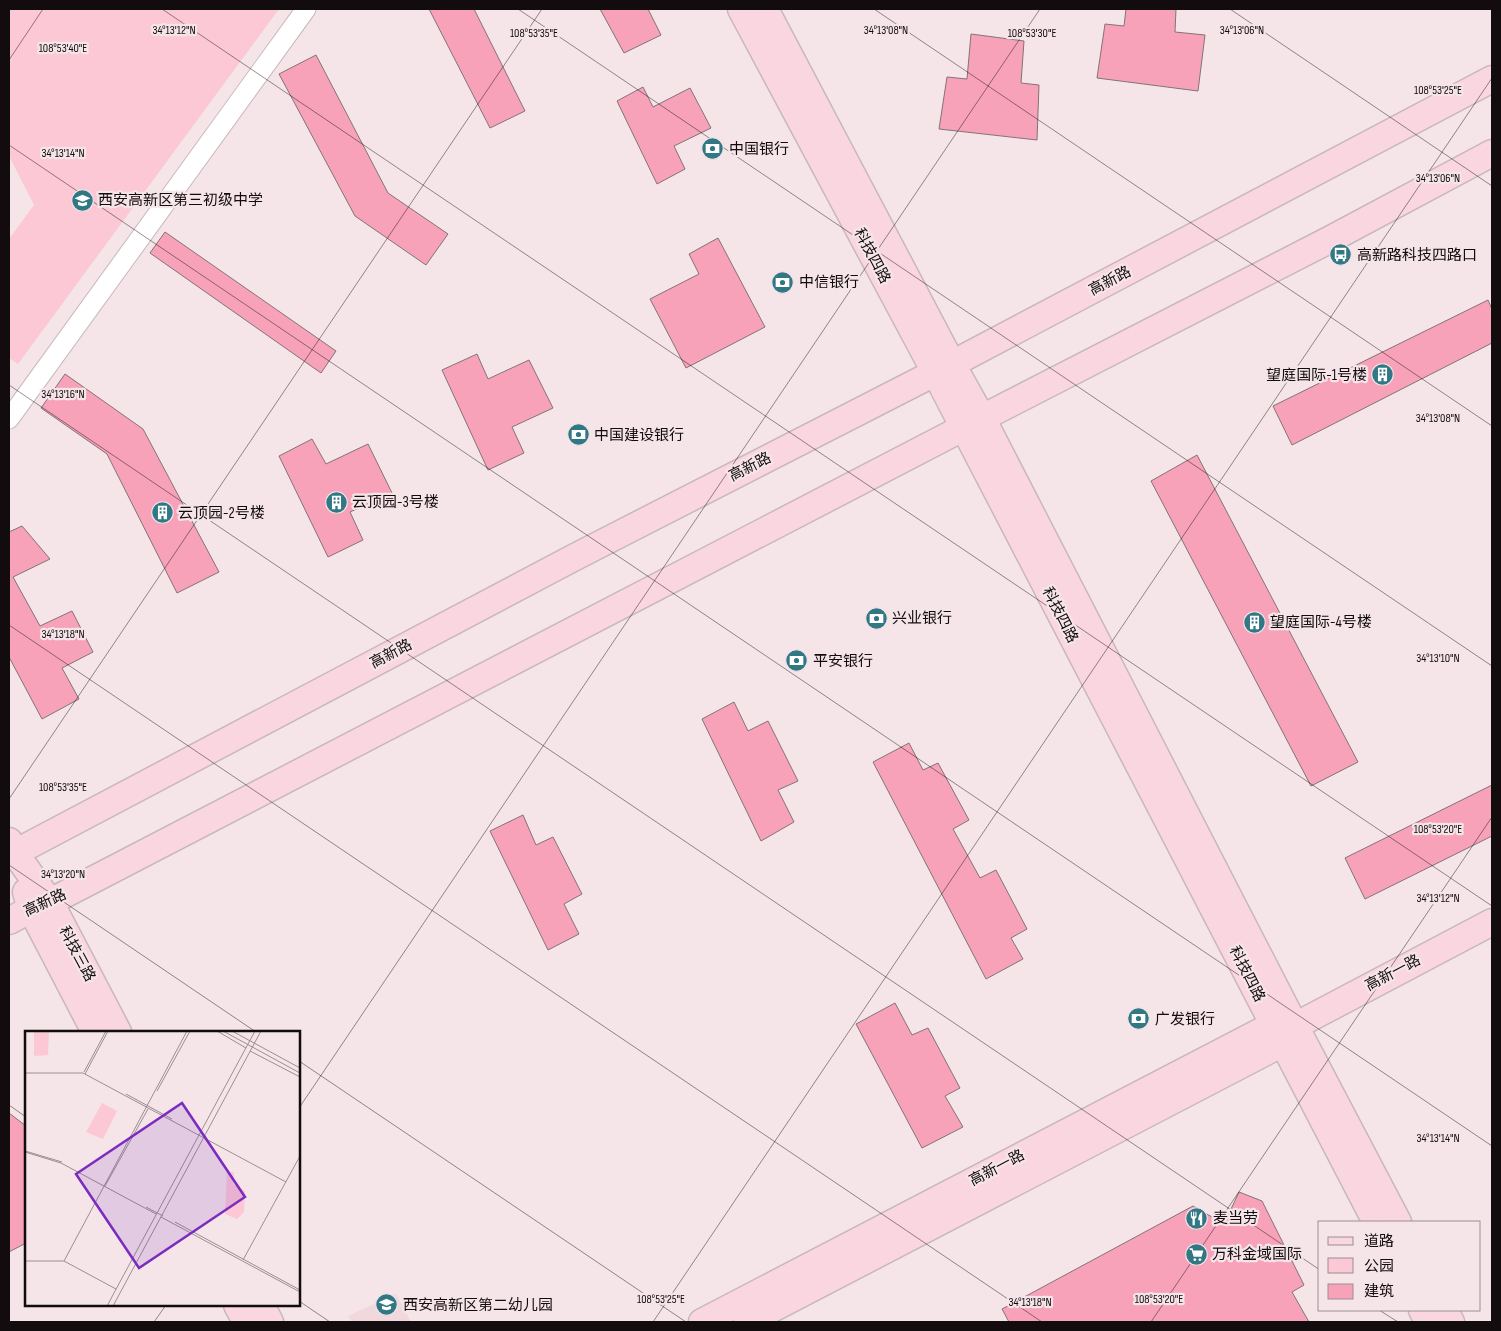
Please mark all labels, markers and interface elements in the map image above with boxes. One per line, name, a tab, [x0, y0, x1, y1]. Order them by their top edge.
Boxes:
text: 34°13'12"N	[152, 23, 196, 38]
text: 34°13'08"N	[864, 23, 908, 38]
text: 34°13'06"N	[1220, 23, 1264, 38]
text: 108°53'35"E	[510, 26, 558, 41]
text: 108°53'30"E	[1008, 26, 1056, 41]
text: 108°53'40"E	[39, 41, 87, 56]
text: 108°53'25"E	[1414, 83, 1462, 98]
bank icon: 中国银行	[701, 137, 725, 161]
place label: 中国银行	[729, 140, 789, 159]
text: 34°13'14"N	[41, 146, 85, 161]
text: 34°13'06"N	[1416, 171, 1460, 186]
school or university icon: 西安高新区第三初级中学	[70, 188, 94, 212]
place label: 西安高新区第三初级中学	[98, 191, 263, 210]
street label: 科技四路	[850, 225, 894, 287]
bus stop icon: 高新路科技四路口	[1329, 243, 1353, 267]
place label: 高新路科技四路口	[1357, 246, 1477, 265]
street label: 高新路	[1086, 262, 1134, 300]
bank icon: 中信银行	[771, 270, 795, 294]
place label: 中信银行	[799, 273, 859, 292]
building icon: 望庭国际-1号楼	[1371, 363, 1395, 387]
place label: 望庭国际-1号楼	[1266, 366, 1367, 385]
text: 34°13'16"N	[41, 387, 85, 402]
text: 34°13'08"N	[1416, 411, 1460, 426]
bank icon: 中国建设银行	[566, 423, 590, 447]
place label: 中国建设银行	[594, 426, 684, 445]
street label: 高新路	[726, 448, 774, 486]
building icon: 云顶园-3号楼	[324, 490, 348, 514]
place label: 云顶园-3号楼	[352, 493, 439, 512]
building icon: 云顶园-2号楼	[150, 501, 174, 525]
place label: 云顶园-2号楼	[178, 504, 265, 523]
street label: 科技四路	[1038, 584, 1082, 646]
bank icon: 兴业银行	[864, 606, 888, 630]
place label: 兴业银行	[892, 609, 952, 628]
building icon: 望庭国际-4号楼	[1242, 610, 1266, 634]
place label: 望庭国际-4号楼	[1270, 613, 1372, 632]
text: 34°13'18"N	[41, 627, 85, 642]
street label: 高新路	[367, 635, 415, 673]
bank icon: 平安银行	[785, 649, 809, 673]
text: 34°13'10"N	[1416, 651, 1460, 666]
place label: 平安银行	[813, 652, 873, 671]
text: 108°53'35"E	[39, 780, 87, 795]
text: 108°53'20"E	[1414, 822, 1462, 837]
text: 34°13'20"N	[41, 867, 85, 882]
street label: 高新路	[21, 885, 69, 921]
text: 34°13'12"N	[1416, 891, 1460, 906]
street label: 科技三路	[55, 923, 99, 985]
street label: 科技四路	[1225, 943, 1269, 1005]
street label: 高新一路	[1362, 951, 1424, 995]
bank icon: 广发银行	[1127, 1007, 1151, 1031]
place label: 广发银行	[1155, 1010, 1215, 1029]
inset map	[25, 1031, 300, 1306]
text: 34°13'14"N	[1416, 1131, 1460, 1146]
street label: 高新一路	[966, 1146, 1028, 1190]
restaurant icon: 麦当劳	[1185, 1206, 1209, 1230]
place label: 麦当劳	[1213, 1209, 1258, 1228]
legend	[1318, 1221, 1481, 1311]
text: 道路	[1364, 1232, 1394, 1251]
supermarket icon: 万科金域国际	[1184, 1242, 1208, 1266]
place label: 万科金域国际	[1212, 1245, 1302, 1264]
text: 公园	[1364, 1257, 1394, 1276]
text: 建筑	[1364, 1282, 1394, 1301]
text: 108°53'25"E	[637, 1292, 685, 1307]
text: 108°53'20"E	[1135, 1292, 1183, 1307]
school or university icon: 西安高新区第二幼儿园	[375, 1293, 399, 1317]
text: 34°13'18"N	[1008, 1295, 1052, 1310]
place label: 西安高新区第二幼儿园	[403, 1296, 553, 1315]

